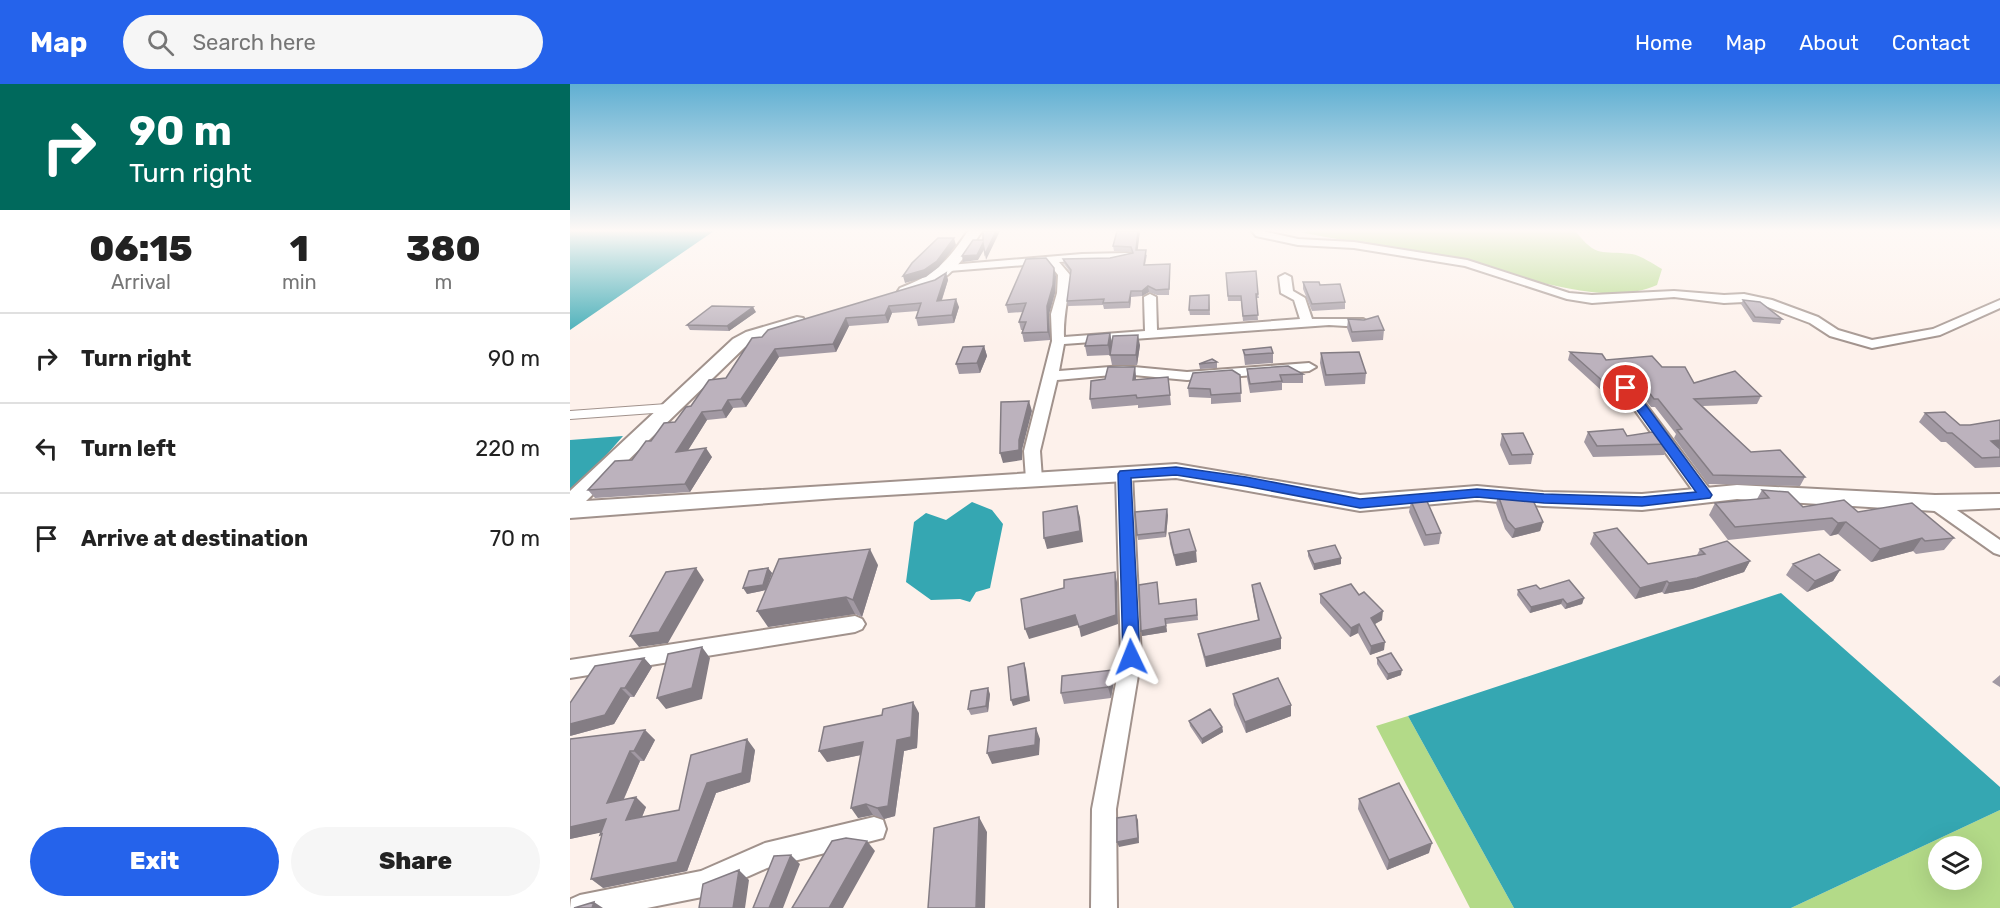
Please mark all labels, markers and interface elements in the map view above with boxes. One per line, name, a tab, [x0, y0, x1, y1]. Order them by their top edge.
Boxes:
search box	[123, 15, 543, 69]
text: Map	[30, 26, 87, 59]
icon: search	[144, 26, 177, 59]
text: Search here	[192, 29, 316, 56]
text: Home	[1635, 30, 1692, 55]
text: Map	[1725, 30, 1766, 55]
text: About	[1799, 30, 1859, 55]
text: Contact	[1892, 30, 1970, 55]
text: 90 m	[129, 106, 232, 156]
icon: right	[30, 108, 108, 186]
text: Turn right	[129, 157, 252, 189]
text: 06:15	[89, 227, 193, 270]
text: 1	[290, 227, 309, 270]
text: 380	[406, 227, 481, 270]
text: Arrival	[111, 270, 171, 294]
text: min	[282, 270, 317, 294]
text: m	[434, 270, 452, 294]
icon: right	[30, 342, 63, 375]
text: Turn right	[81, 345, 191, 372]
text: 90 m	[488, 345, 540, 372]
pin	[1600, 362, 1651, 413]
icon: arrive	[1609, 371, 1642, 404]
icon: left	[30, 432, 63, 465]
text: Turn left	[81, 435, 176, 462]
text: 220 m	[475, 435, 540, 462]
icon: arrive	[30, 522, 63, 555]
text: Arrive at destination	[81, 525, 308, 552]
text: 70 m	[490, 525, 540, 552]
position arrow	[1099, 625, 1163, 689]
button: Exit	[30, 827, 279, 896]
button: Share	[291, 827, 540, 896]
map controls	[1928, 836, 1982, 890]
button: layers	[1928, 836, 1982, 890]

